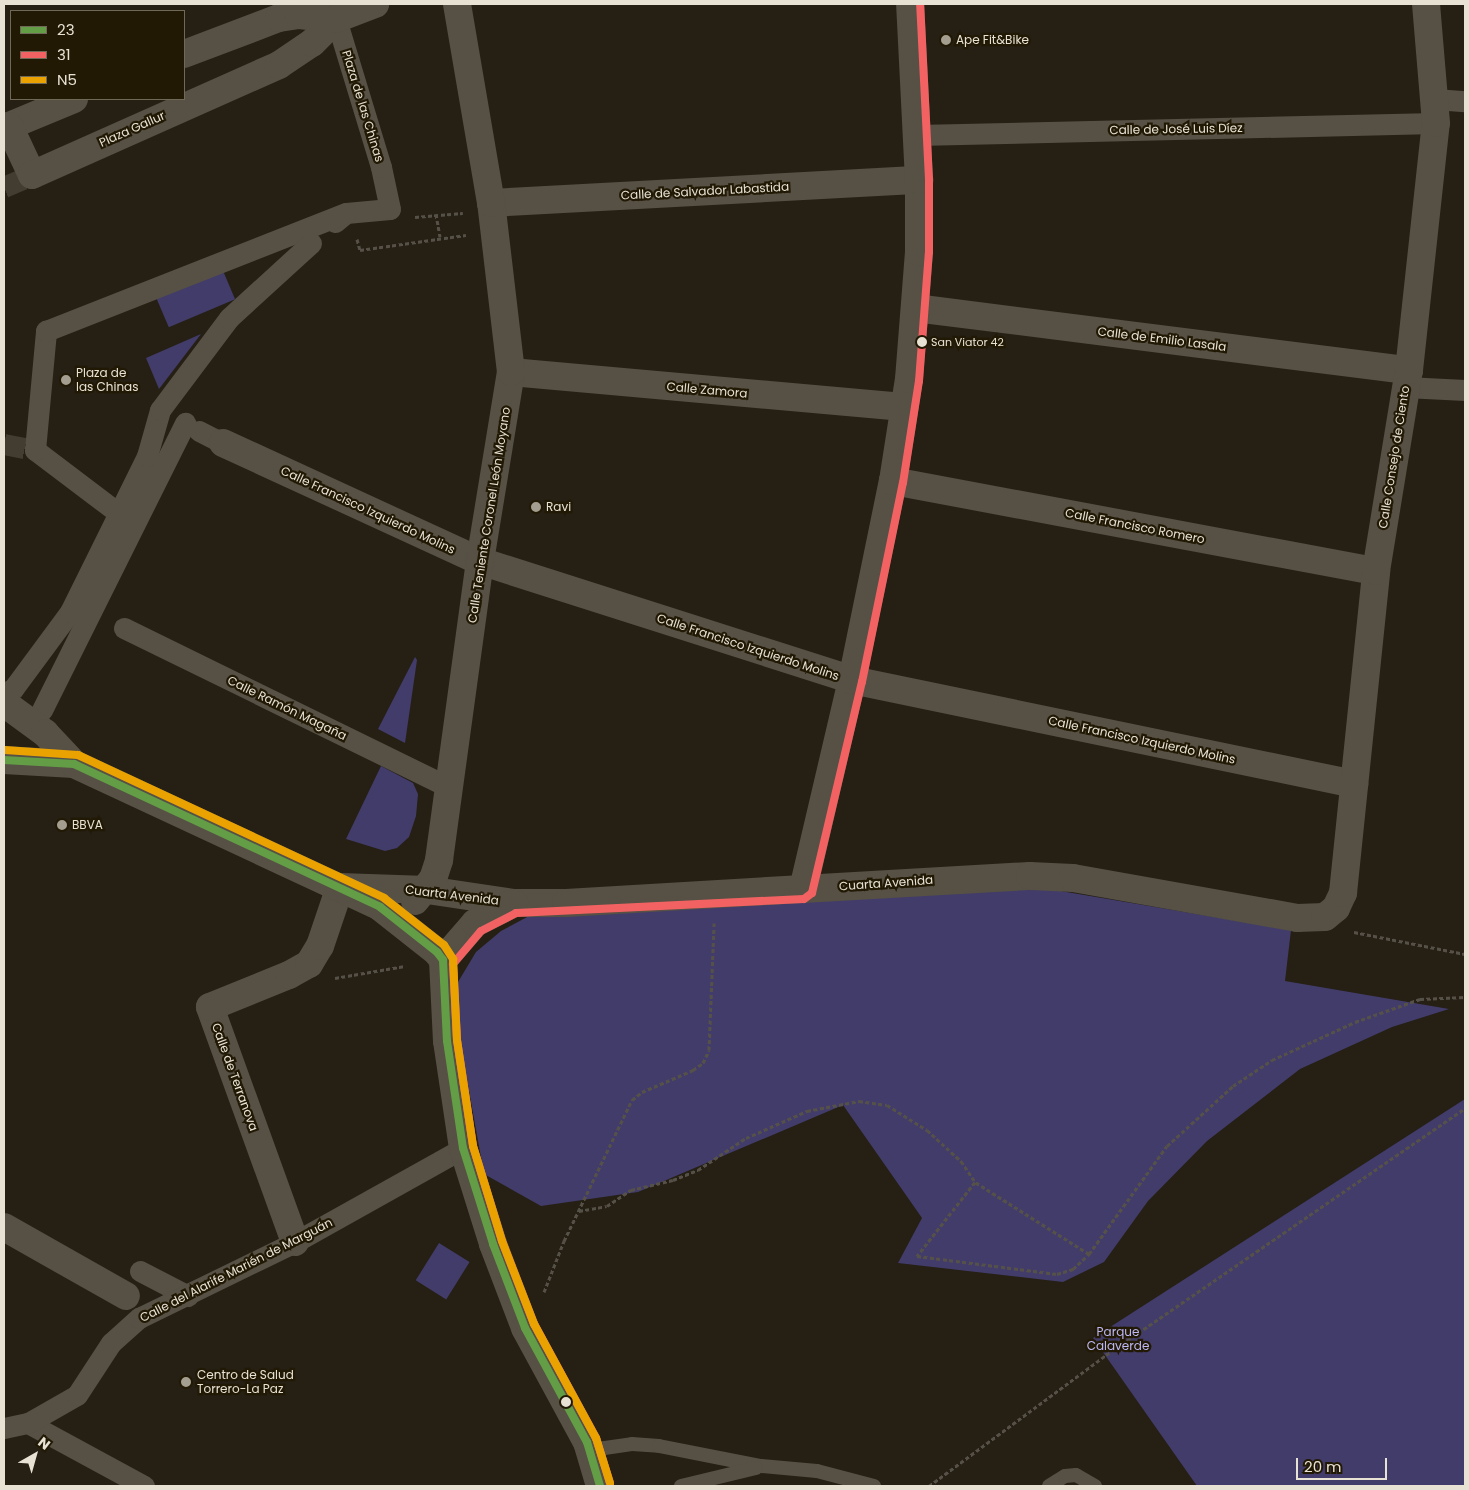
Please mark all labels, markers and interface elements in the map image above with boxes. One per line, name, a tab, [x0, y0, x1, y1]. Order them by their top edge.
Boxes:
legend	[10, 10, 185, 100]
text: 23	[57, 19, 74, 40]
place label: Ape Fit&Bike	[956, 33, 1029, 47]
marker: Ape Fit&Bike	[940, 34, 952, 46]
text: 31	[57, 44, 71, 65]
street label: Plaza de las Chinas	[339, 48, 387, 164]
text: N5	[57, 69, 77, 90]
street label: Plaza Gallur	[97, 108, 167, 150]
street label: Calle de José Luis Díez	[1109, 121, 1243, 137]
street label: Calle de Salvador Labastida	[621, 179, 789, 203]
street label: Calle de Emilio Lasala	[1097, 324, 1227, 354]
place label: San Viator 42	[931, 335, 1004, 349]
marker: San Viator 42	[917, 337, 927, 347]
place label: Plaza de las Chinas	[76, 366, 138, 394]
marker: Plaza de las Chinas	[60, 374, 72, 386]
street label: Calle Zamora	[666, 379, 748, 401]
street label: Calle Consejo de Ciento	[1376, 385, 1412, 529]
street label: Calle Teniente Coronel León Moyano	[465, 406, 513, 624]
street label: Calle Francisco Izquierdo Molins	[278, 463, 458, 557]
place label: Ravi	[546, 500, 571, 514]
marker: Ravi	[530, 501, 542, 513]
street label: Calle Francisco Romero	[1064, 505, 1206, 547]
street label: Calle Francisco Izquierdo Molins	[655, 611, 841, 683]
street label: Calle Ramón Magaña	[225, 673, 349, 743]
street label: Calle Francisco Izquierdo Molins	[1047, 713, 1237, 767]
place label: BBVA	[72, 818, 103, 832]
marker: BBVA	[56, 819, 68, 831]
street label: Cuarta Avenida	[838, 873, 934, 893]
street label: Cuarta Avenida	[404, 882, 500, 908]
street label: Calle de Terranova	[209, 1021, 261, 1133]
street label: Calle del Alarife Marién de Marguán	[137, 1215, 335, 1325]
park label: Parque Calaverde	[1087, 1325, 1149, 1353]
place label: Centro de Salud Torrero-La Paz	[197, 1368, 294, 1396]
marker: Centro de Salud Torrero-La Paz	[179, 1375, 193, 1389]
unlabelled marker	[561, 1397, 571, 1407]
north arrow	[10, 1430, 60, 1480]
text: N	[34, 1432, 55, 1454]
scale bar	[1299, 1448, 1390, 1480]
text: 20 m	[1304, 1456, 1342, 1477]

